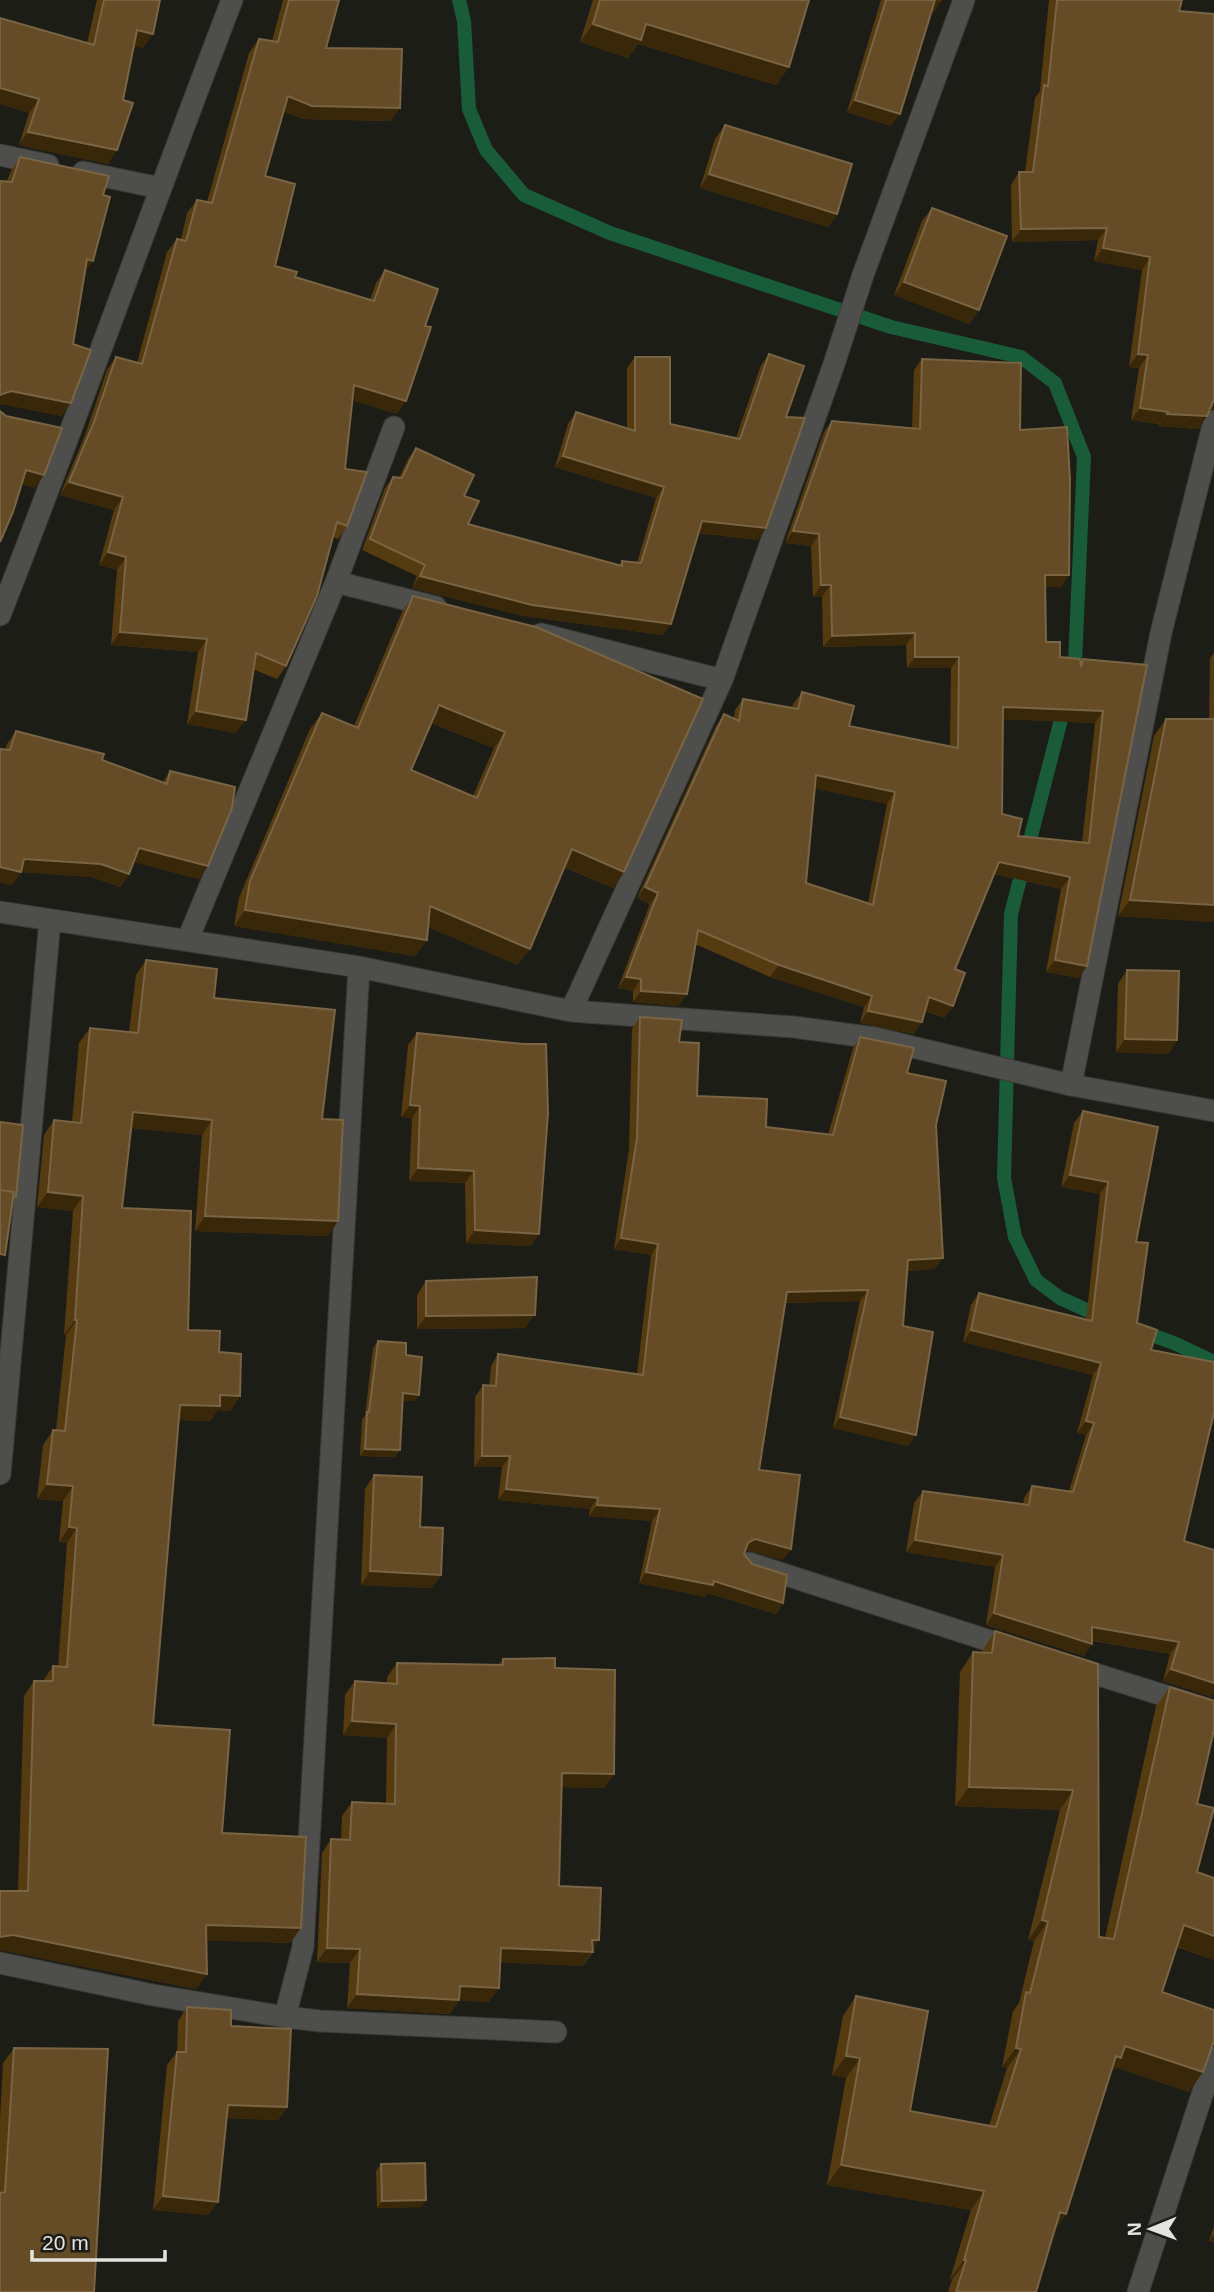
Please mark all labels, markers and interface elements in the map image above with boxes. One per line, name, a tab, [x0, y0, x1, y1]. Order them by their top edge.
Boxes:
north arrow	[1116, 2194, 1186, 2264]
scale bar	[32, 2218, 164, 2262]
text: N	[1124, 2222, 1145, 2236]
text: 20 m	[42, 2231, 89, 2254]

